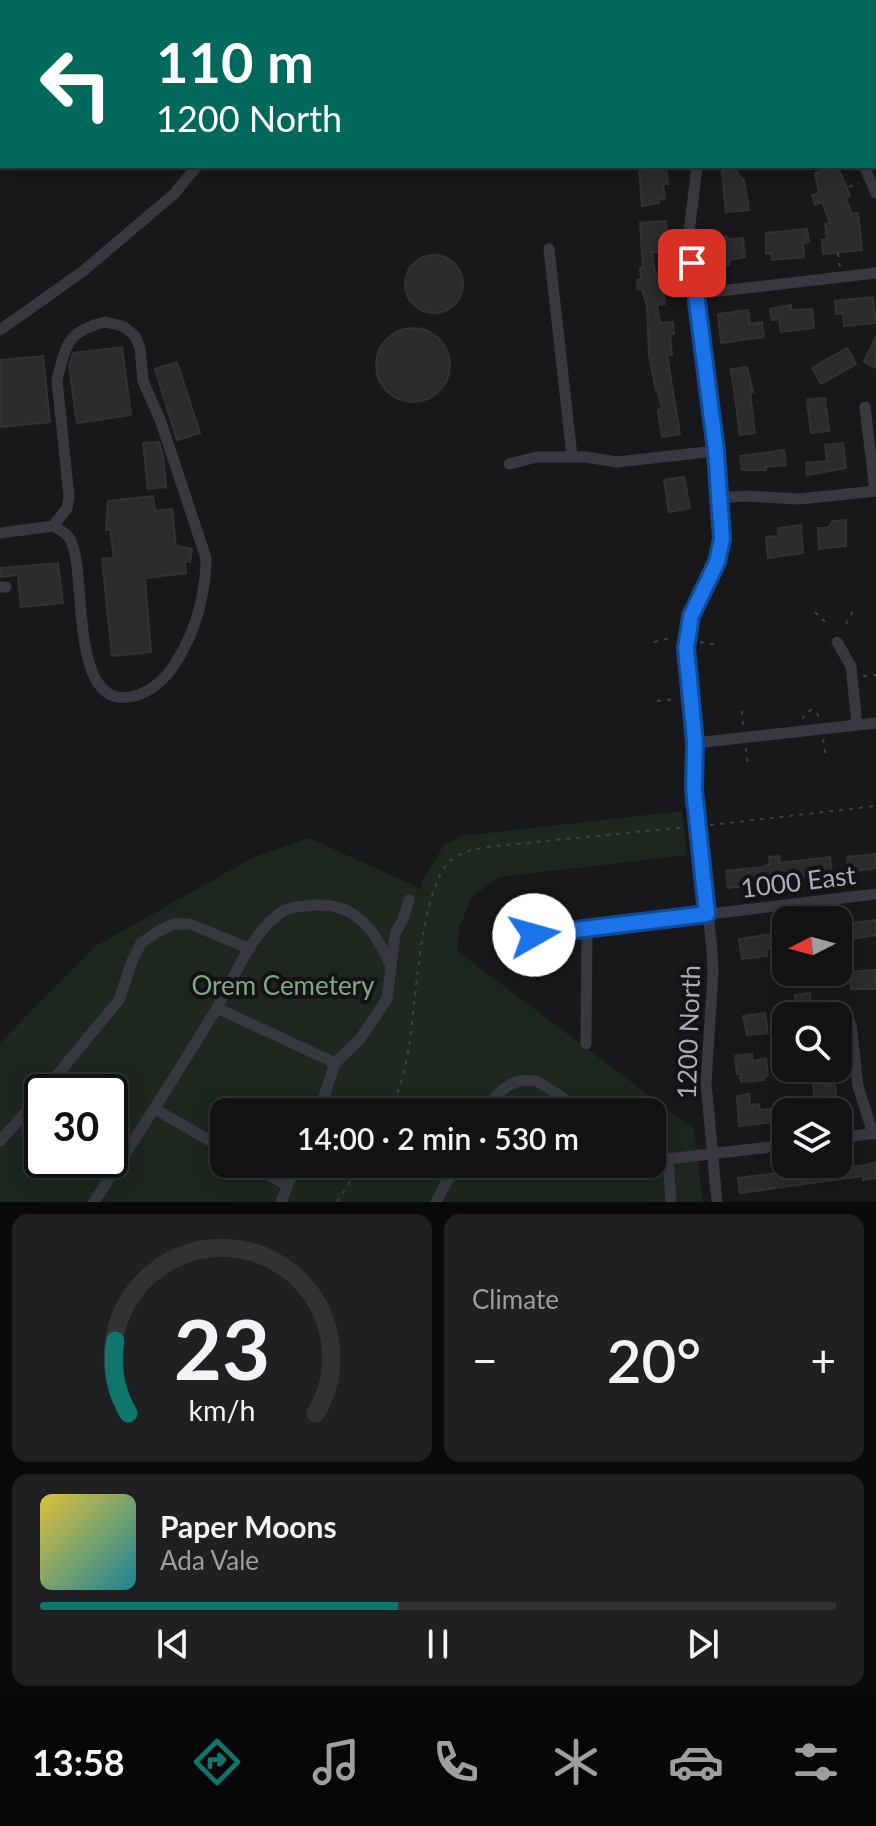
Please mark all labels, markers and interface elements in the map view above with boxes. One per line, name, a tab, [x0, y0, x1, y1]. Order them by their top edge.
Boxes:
text: 110 m	[156, 28, 314, 95]
icon: left	[24, 32, 128, 136]
text: 1200 North	[156, 96, 342, 140]
pin	[658, 229, 726, 297]
icon: arrive	[670, 241, 714, 285]
street label: 1000 East	[739, 858, 858, 904]
position arrow	[492, 893, 576, 977]
north arrow	[772, 906, 852, 986]
map controls	[772, 906, 852, 1178]
street label: 1200 North	[670, 964, 706, 1100]
park label: Orem Cemetery	[192, 969, 375, 1001]
button: search	[772, 1002, 852, 1082]
speed limit sign: 30	[24, 1074, 128, 1178]
button: layers	[772, 1098, 852, 1178]
text: 14:00 · 2 min · 530 m	[297, 1120, 579, 1156]
text: Climate	[472, 1283, 559, 1315]
text: 23	[174, 1298, 270, 1398]
text: 20°	[607, 1324, 701, 1396]
text: −	[472, 1334, 498, 1386]
text: +	[810, 1334, 836, 1386]
text: km/h	[189, 1393, 255, 1427]
text: Paper Moons	[160, 1508, 337, 1544]
text: Ada Vale	[160, 1544, 259, 1576]
icon: previous	[151, 1622, 195, 1666]
icon: pause	[416, 1622, 460, 1666]
icon: next	[681, 1622, 725, 1666]
icon: directions	[189, 1734, 245, 1790]
icon: music	[308, 1734, 364, 1790]
icon: phone	[428, 1734, 484, 1790]
icon: climate	[548, 1734, 604, 1790]
icon: car	[668, 1734, 724, 1790]
icon: filters	[788, 1734, 844, 1790]
text: 13:58	[32, 1740, 125, 1784]

